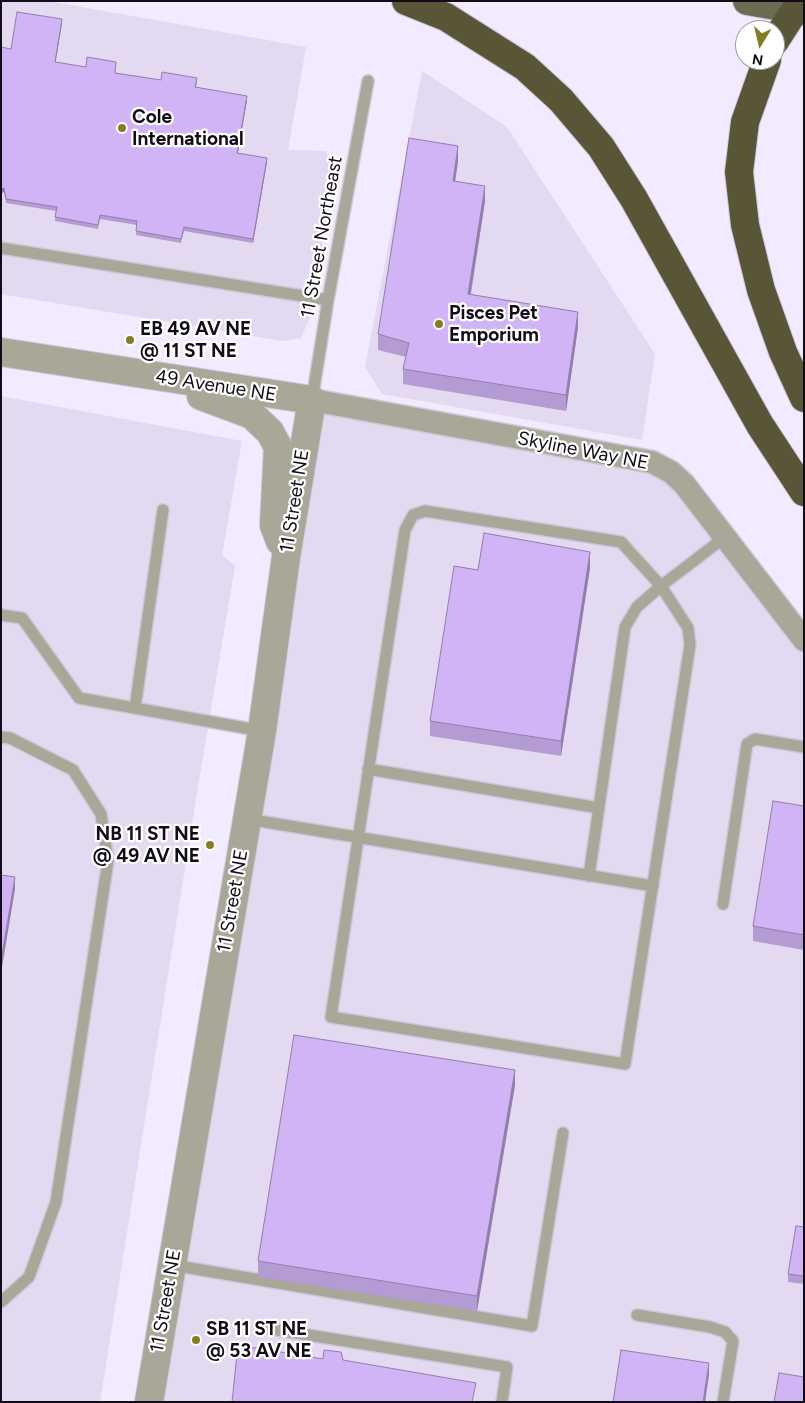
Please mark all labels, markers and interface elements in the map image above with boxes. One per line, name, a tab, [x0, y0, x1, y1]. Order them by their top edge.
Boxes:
north arrow	[735, 20, 785, 70]
text: N	[751, 50, 764, 69]
place label: Cole International	[132, 106, 244, 150]
marker: Cole International	[116, 122, 128, 134]
street label: 11 Street Northeast	[297, 154, 347, 320]
place label: Pisces Pet Emporium	[449, 302, 539, 346]
place label: EB 49 AV NE @ 11 ST NE	[140, 318, 251, 362]
marker: Pisces Pet Emporium	[433, 318, 445, 330]
marker: EB 49 AV NE @ 11 ST NE	[124, 334, 136, 346]
street label: 49 Avenue NE	[154, 365, 278, 407]
street label: Skyline Way NE	[516, 427, 650, 475]
street label: 11 Street NE	[276, 448, 314, 554]
place label: NB 11 ST NE @ 49 AV NE	[93, 823, 200, 867]
marker: NB 11 ST NE @ 49 AV NE	[204, 839, 216, 851]
street label: 11 Street NE	[213, 848, 253, 954]
street label: 11 Street NE	[146, 1248, 186, 1354]
place label: SB 11 ST NE @ 53 AV NE	[206, 1318, 312, 1362]
marker: SB 11 ST NE @ 53 AV NE	[190, 1334, 202, 1346]

